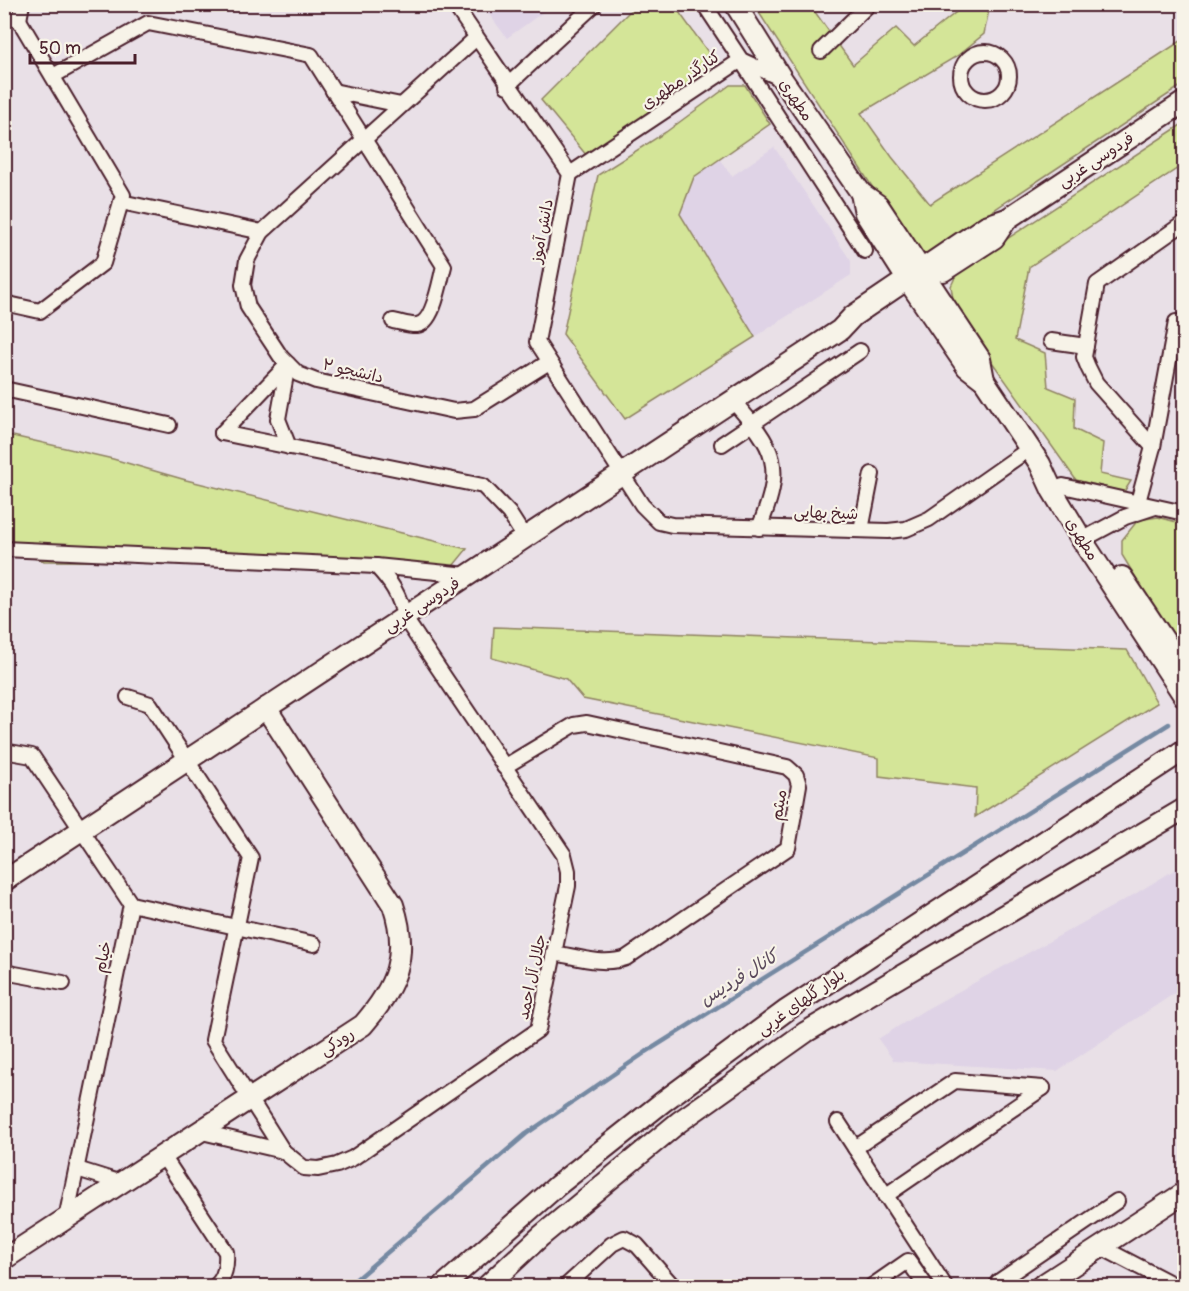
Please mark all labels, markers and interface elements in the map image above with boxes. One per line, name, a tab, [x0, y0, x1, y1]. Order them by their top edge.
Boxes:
scale bar	[30, 27, 135, 65]
text: 50 m	[39, 37, 81, 60]
street label: کنارگذر مطهری	[638, 46, 725, 114]
street label: مطهری	[775, 75, 817, 125]
street label: فردوسی غربی	[1054, 128, 1138, 192]
street label: دانش آموز	[526, 197, 558, 267]
street label: دانشجو ۲	[321, 354, 385, 388]
street label: شیخ بهایی	[793, 502, 859, 524]
street label: مطهری	[1061, 514, 1103, 564]
street label: فردوسی غربی	[380, 573, 464, 637]
street label: میثم	[766, 788, 794, 822]
street label: جلال آل احمد	[513, 932, 551, 1022]
street label: خیام	[90, 939, 118, 975]
water label: کانال فردیس	[695, 943, 785, 1011]
street label: بلوار گلهای غربی	[753, 964, 849, 1040]
street label: رودکی	[316, 1024, 358, 1060]

